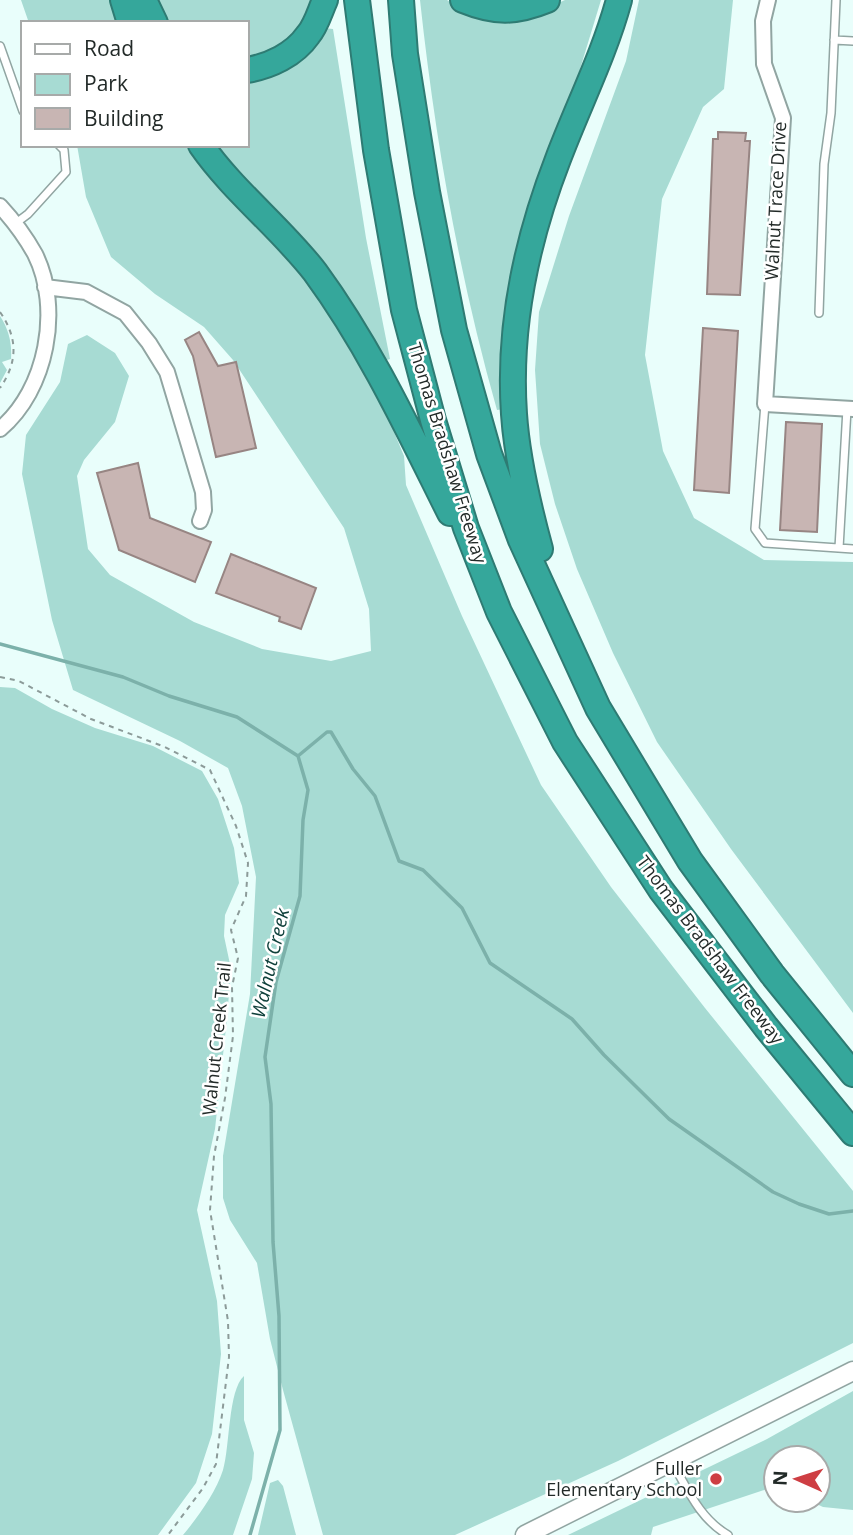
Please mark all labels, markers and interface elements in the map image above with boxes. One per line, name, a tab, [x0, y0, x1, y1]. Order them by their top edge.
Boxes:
legend	[21, 21, 248, 147]
text: Road	[84, 34, 134, 62]
text: Park	[84, 69, 128, 97]
text: Building	[84, 104, 163, 132]
street label: Walnut Trace Drive	[759, 121, 791, 281]
street label: Thomas Bradshaw Freeway	[403, 339, 493, 567]
street label: Thomas Bradshaw Freeway	[632, 850, 790, 1049]
water label: Walnut Creek	[245, 905, 295, 1020]
street label: Walnut Creek Trail	[196, 961, 236, 1117]
north arrow	[762, 1444, 832, 1514]
place label: Fuller Elementary School	[546, 1456, 703, 1501]
text: N	[767, 1470, 793, 1487]
marker: Fuller Elementary School	[708, 1471, 724, 1487]

